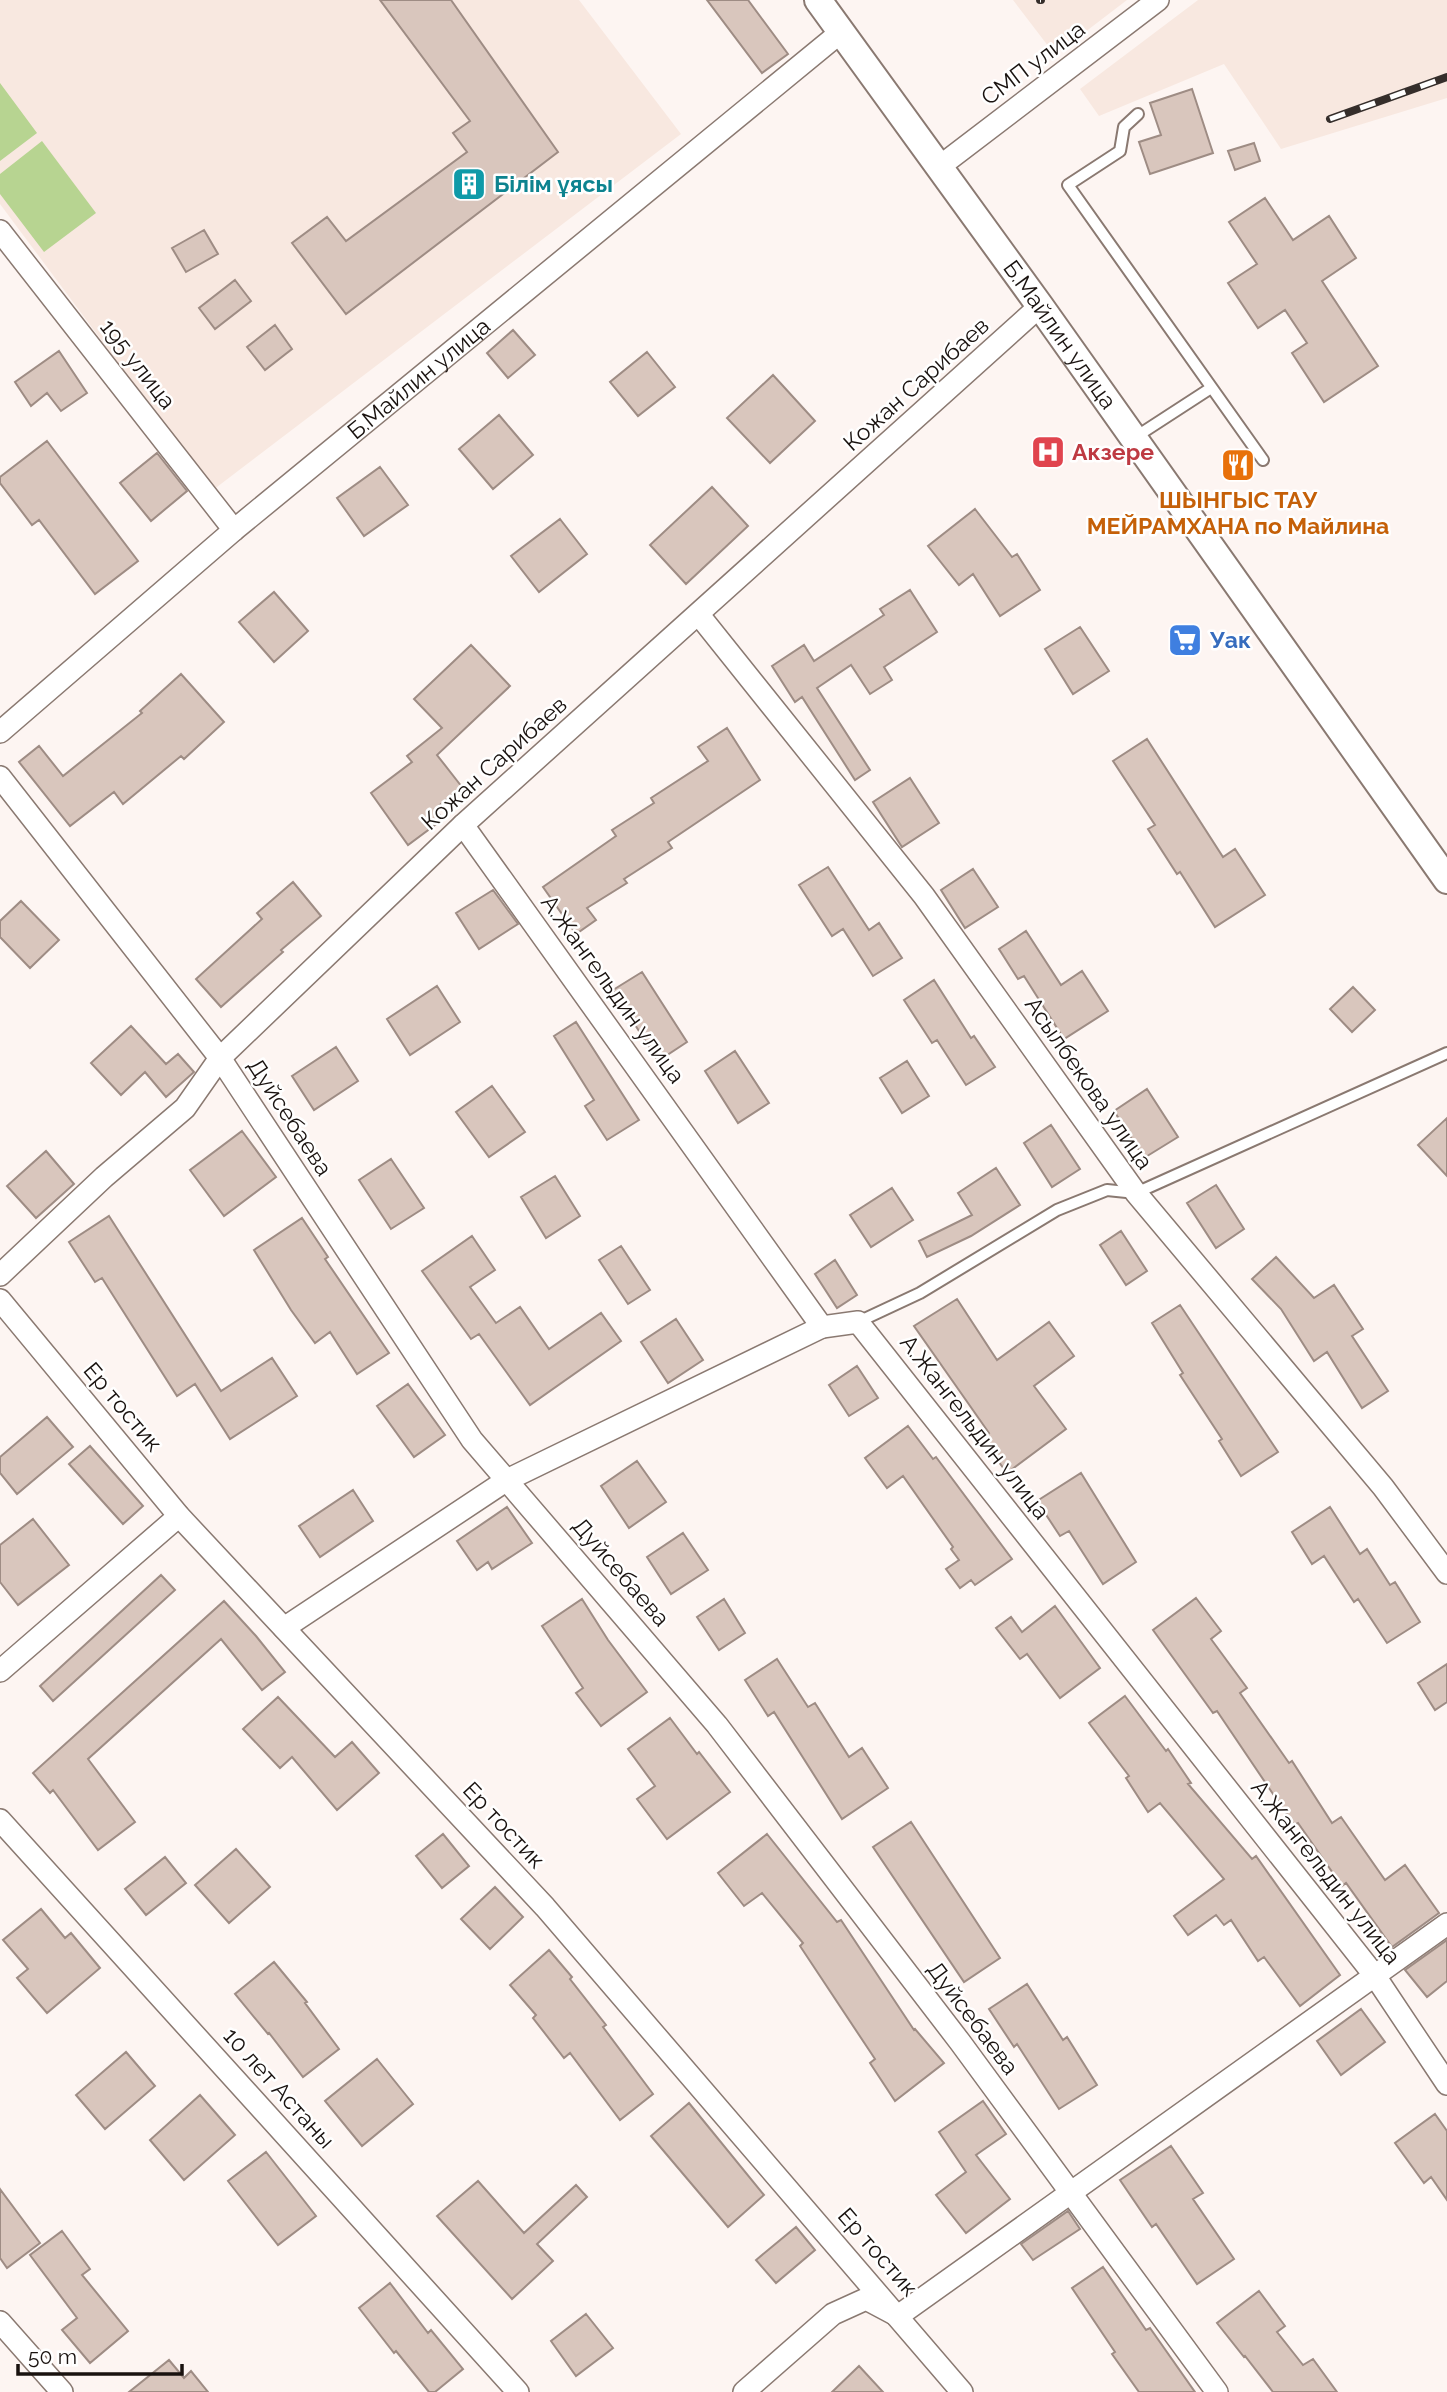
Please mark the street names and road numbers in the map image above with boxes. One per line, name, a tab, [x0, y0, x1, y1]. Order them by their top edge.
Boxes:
street label: СМП улица	[976, 15, 1090, 110]
street label: Б.Майлин улица	[998, 255, 1123, 414]
street label: Кожан Сарибаев	[838, 311, 994, 456]
street label: Б.Майлин улица	[342, 312, 495, 444]
street label: 195 улица	[95, 314, 182, 414]
street label: Кожан Сарибаев	[416, 690, 572, 835]
street label: А.Жангельдин улица	[536, 889, 691, 1088]
street label: Асылбекова улица	[1020, 991, 1159, 1174]
street label: Дуйсебаева	[243, 1053, 338, 1180]
street label: А.Жангельдин улица	[895, 1329, 1056, 1524]
street label: Ер тостик	[78, 1357, 168, 1457]
street label: Дуйсебаева	[567, 1512, 676, 1631]
street label: А.Жангельдин улица	[1246, 1774, 1407, 1969]
street label: Ер тостик	[458, 1776, 551, 1873]
street label: Дуйсебаева	[922, 1956, 1025, 2079]
street label: 10 лет Астаны	[218, 2022, 341, 2153]
street label: Ер тостик	[833, 2202, 924, 2301]

